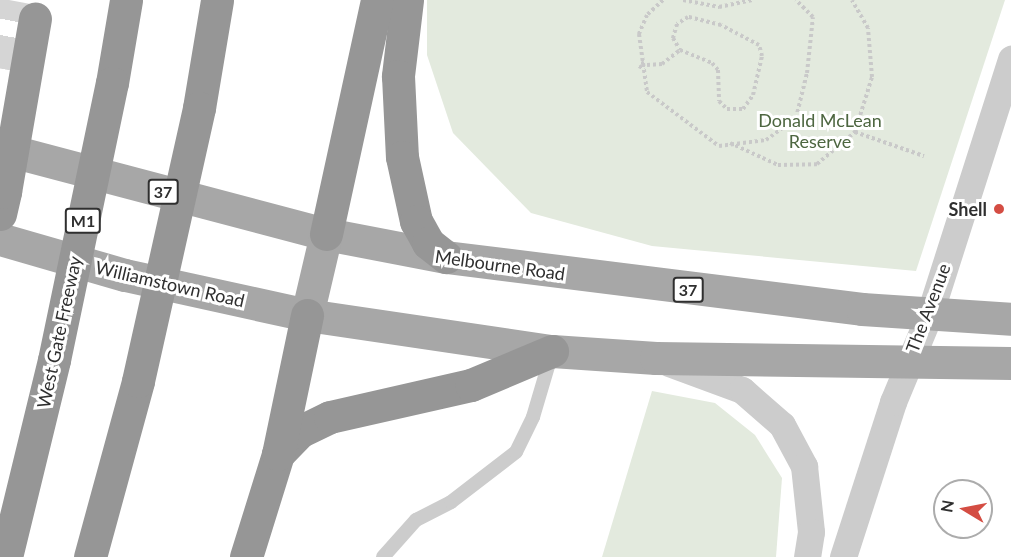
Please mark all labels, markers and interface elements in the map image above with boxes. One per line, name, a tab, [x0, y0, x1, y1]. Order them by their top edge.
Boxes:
park label: Donald McLean Reserve	[758, 110, 882, 152]
road number: 37	[146, 179, 180, 205]
place label: Shell	[949, 198, 987, 220]
marker: Shell	[992, 202, 1006, 216]
road number: M1	[64, 208, 103, 234]
street label: Melbourne Road	[434, 245, 566, 285]
street label: West Gate Freeway	[32, 254, 86, 410]
street label: Williamstown Road	[93, 256, 247, 312]
street label: The Avenue	[901, 260, 955, 356]
road number: 37	[672, 277, 704, 303]
north arrow	[933, 479, 993, 539]
text: N	[936, 498, 957, 514]

